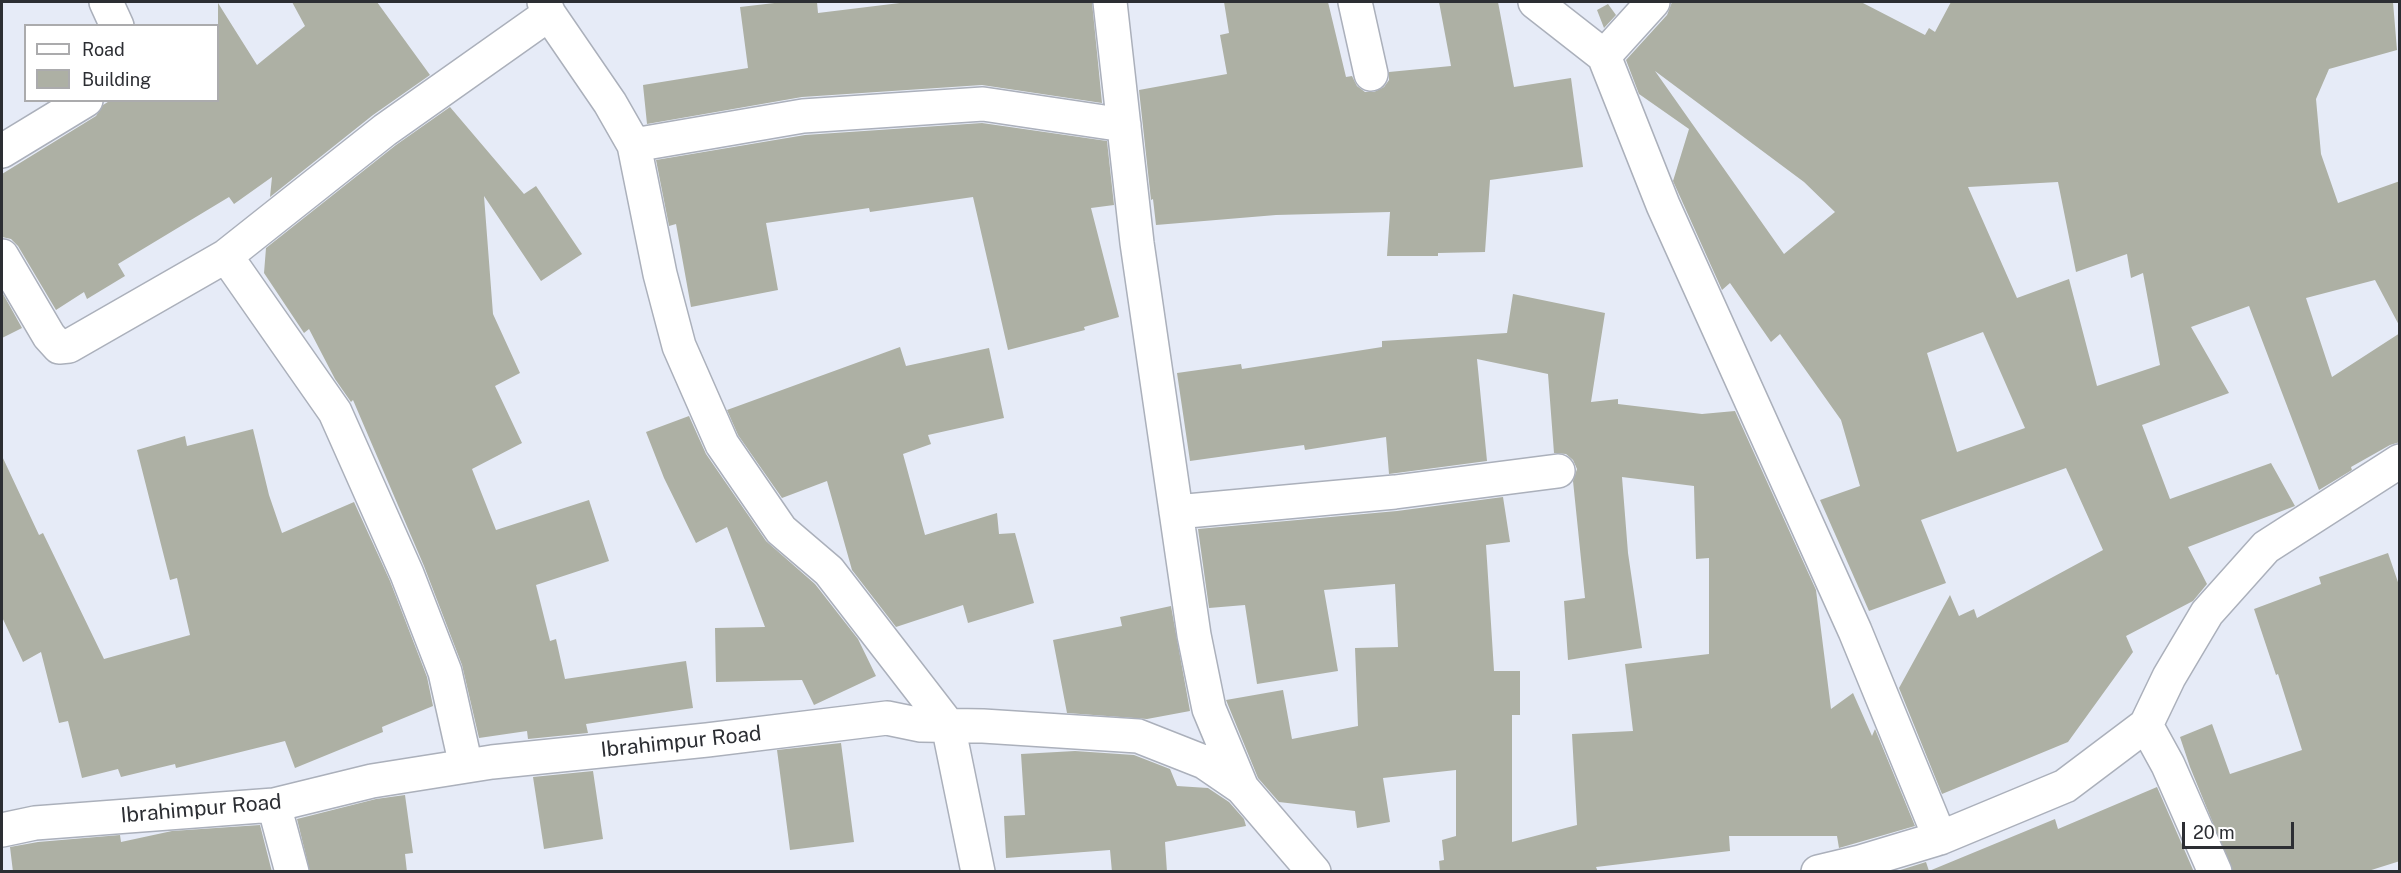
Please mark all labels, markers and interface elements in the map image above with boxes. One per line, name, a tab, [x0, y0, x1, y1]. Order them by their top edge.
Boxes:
legend	[24, 24, 219, 102]
text: Road	[82, 39, 125, 60]
text: Building	[82, 69, 151, 90]
street label: Ibrahimpur Road	[599, 721, 763, 763]
street label: Ibrahimpur Road	[120, 789, 282, 829]
scale bar	[2185, 810, 2298, 848]
text: 20 m	[2193, 822, 2235, 843]

